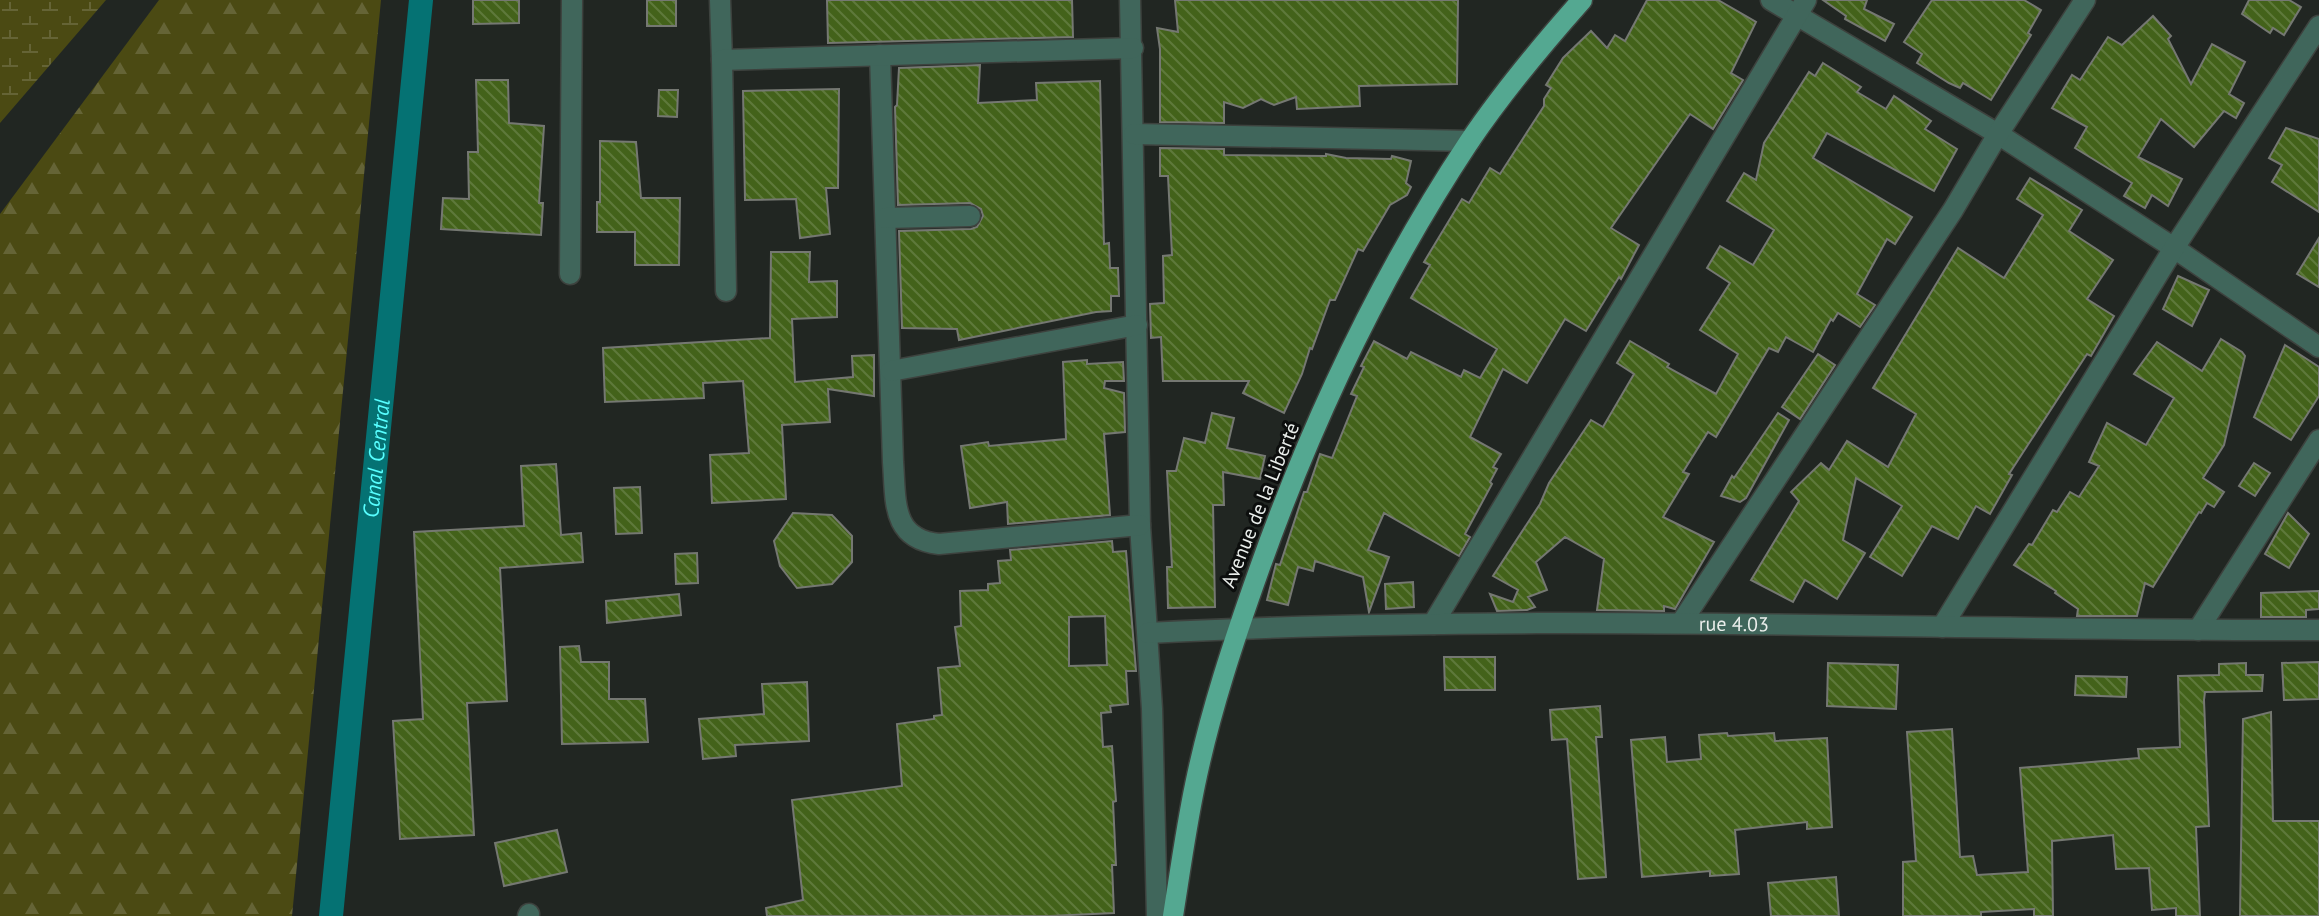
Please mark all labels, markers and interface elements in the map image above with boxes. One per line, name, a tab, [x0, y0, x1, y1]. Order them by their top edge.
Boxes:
water label: Canal Central	[356, 397, 396, 519]
street label: Avenue de la Liberté	[1215, 419, 1305, 591]
street label: rue 4.03	[1699, 611, 1769, 637]

